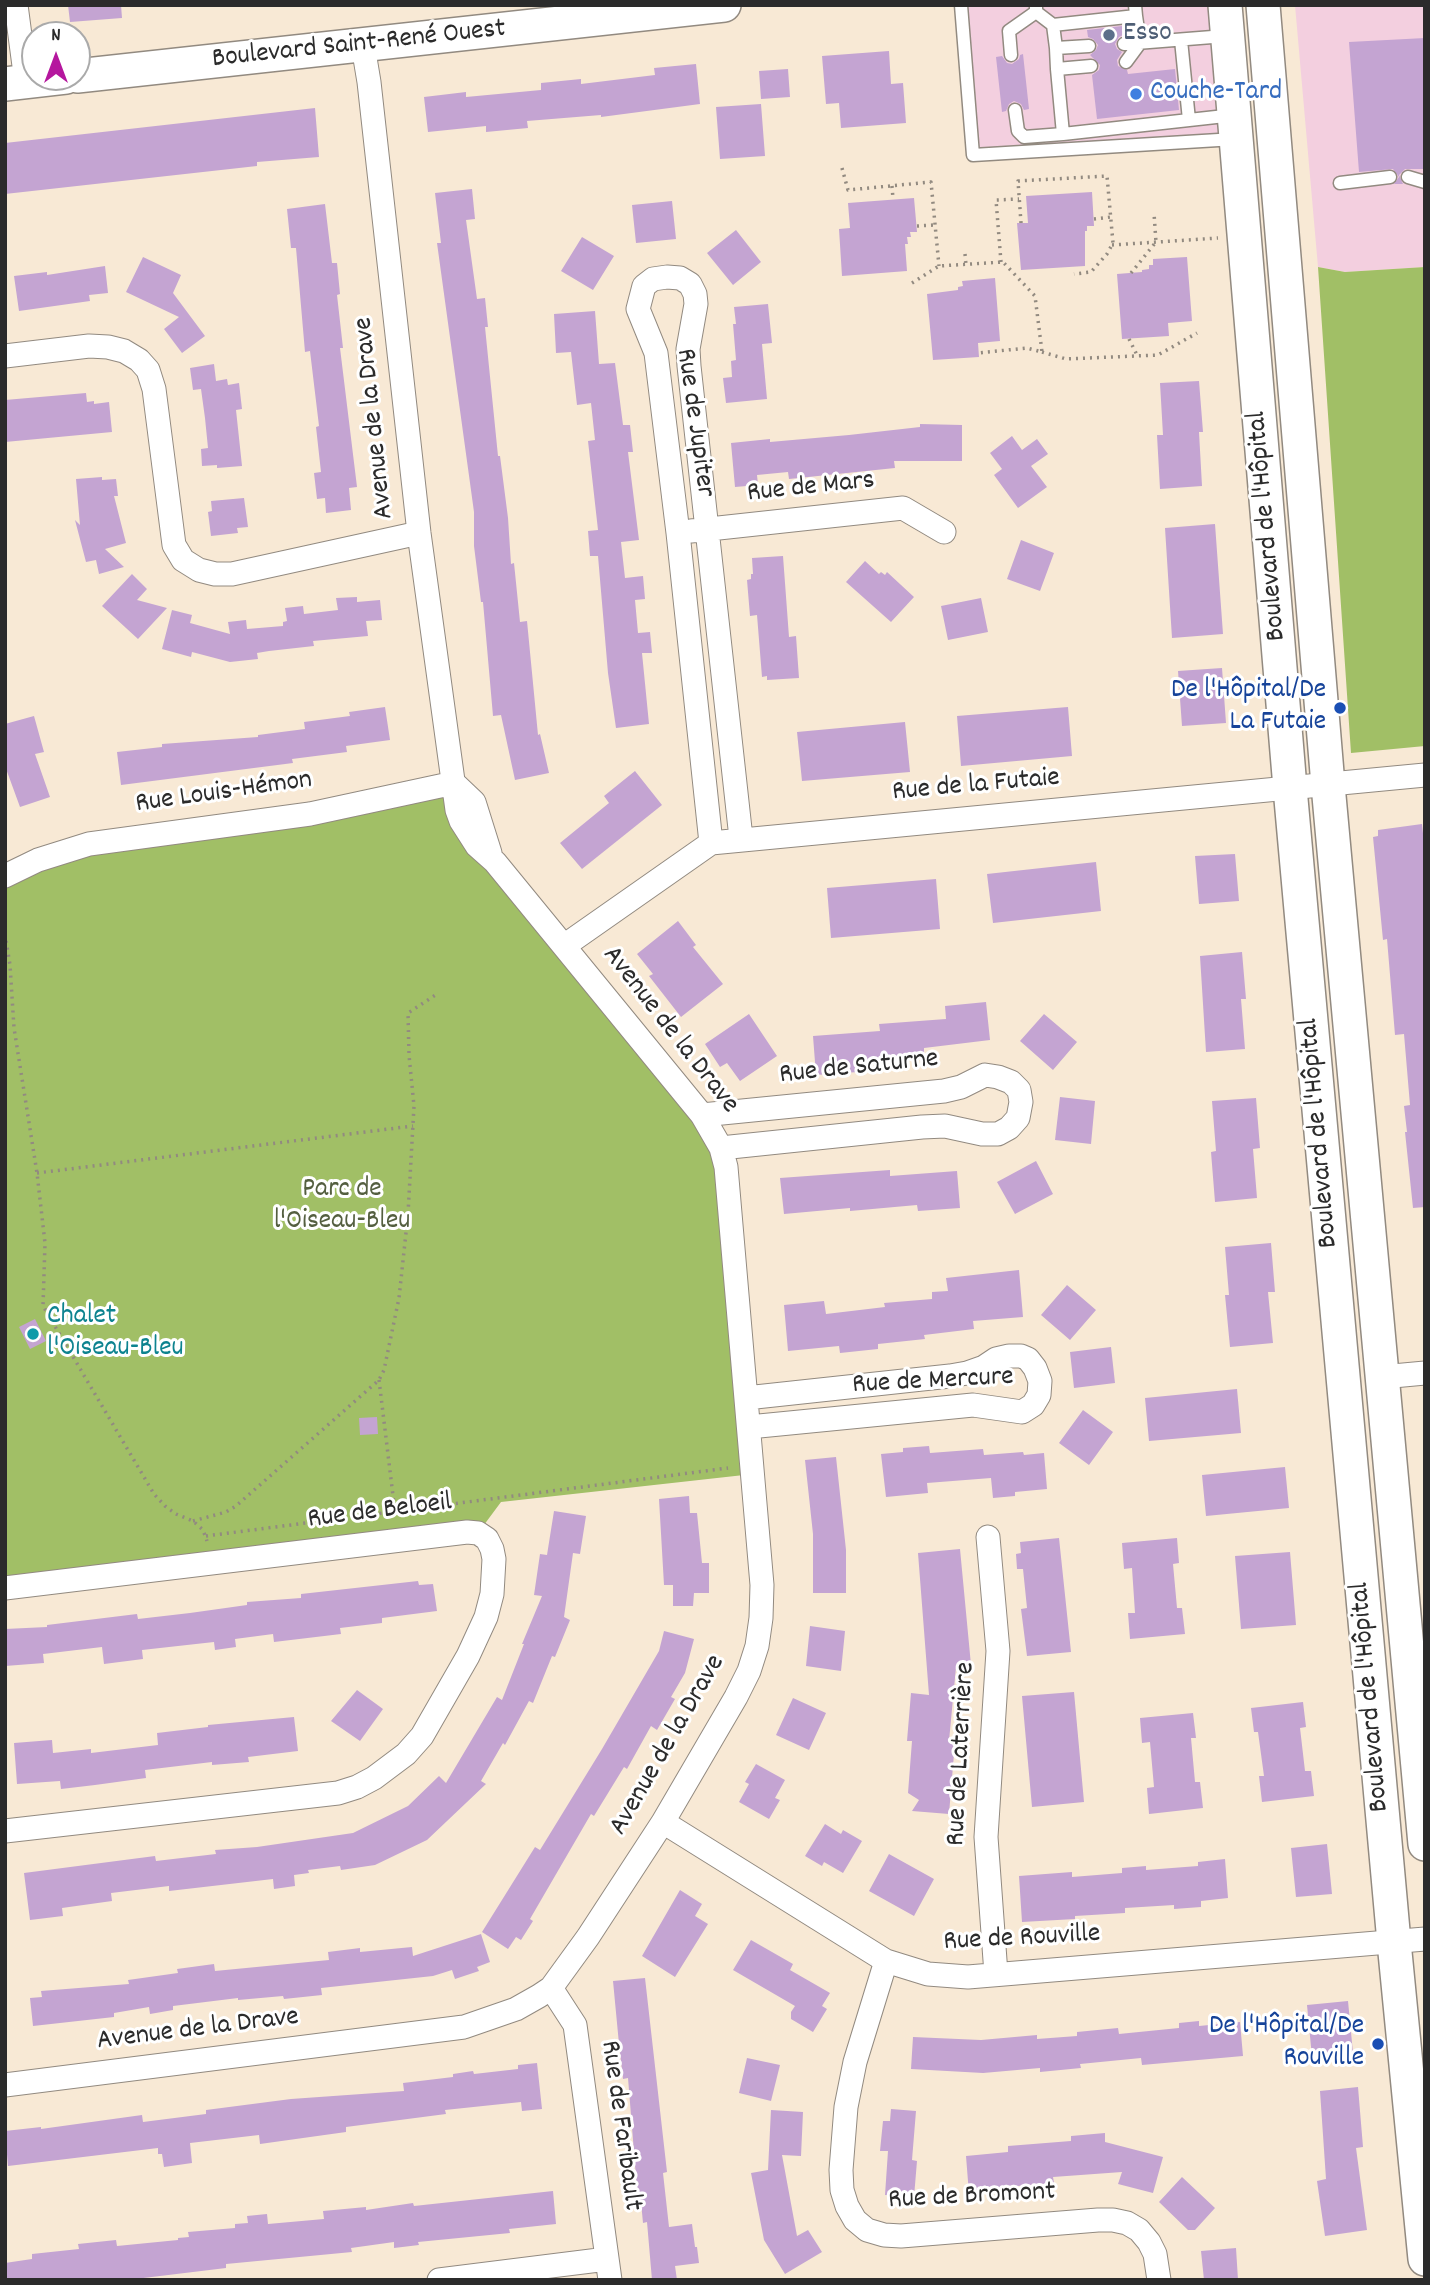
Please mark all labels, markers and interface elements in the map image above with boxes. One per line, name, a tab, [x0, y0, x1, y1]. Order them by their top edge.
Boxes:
street label: Boulevard Saint-René Ouest	[211, 14, 507, 78]
place label: Esso	[1123, 18, 1172, 52]
north arrow	[21, 21, 91, 91]
text: N	[51, 23, 61, 50]
marker: Esso	[1101, 27, 1117, 43]
place label: Couche-Tard	[1150, 77, 1282, 111]
marker: Couche-Tard	[1128, 86, 1144, 102]
street label: Avenue de la Drave	[349, 315, 403, 521]
street label: Rue de Jupiter	[666, 347, 720, 499]
street label: Boulevard de l'Hôpital	[1242, 410, 1296, 642]
street label: Rue de Mars	[746, 466, 876, 512]
place label: De l'Hôpital/De La Futaie	[1171, 675, 1326, 741]
marker: De l'Hôpital/De La Futaie	[1332, 700, 1348, 716]
street label: Rue de la Futaie	[891, 763, 1061, 811]
street label: Rue Louis-Hémon	[134, 765, 314, 823]
street label: Avenue de la Drave	[593, 941, 745, 1121]
street label: Boulevard de l'Hôpital	[1294, 1017, 1348, 1249]
street label: Rue de Saturne	[778, 1044, 940, 1094]
park label: Parc de l'Oiseau-Bleu	[274, 1174, 410, 1240]
place label: Chalet l'Oiseau-Bleu	[47, 1301, 184, 1367]
marker: Chalet l'Oiseau-Bleu	[25, 1326, 41, 1342]
street label: Rue de Mercure	[852, 1362, 1014, 1404]
street label: Rue de Beloeil	[306, 1487, 454, 1539]
street label: Boulevard de l'Hôpital	[1345, 1581, 1399, 1813]
street label: Avenue de la Drave	[604, 1650, 734, 1842]
street label: Rue de Laterrière	[941, 1661, 985, 1847]
street label: Rue de Rouville	[943, 1919, 1101, 1961]
street label: Avenue de la Drave	[95, 2002, 301, 2060]
place label: De l'Hôpital/De Rouville	[1209, 2011, 1364, 2077]
marker: De l'Hôpital/De Rouville	[1370, 2036, 1386, 2052]
street label: Rue de Faribault	[590, 2039, 648, 2213]
street label: Rue de Bromont	[888, 2177, 1056, 2219]

